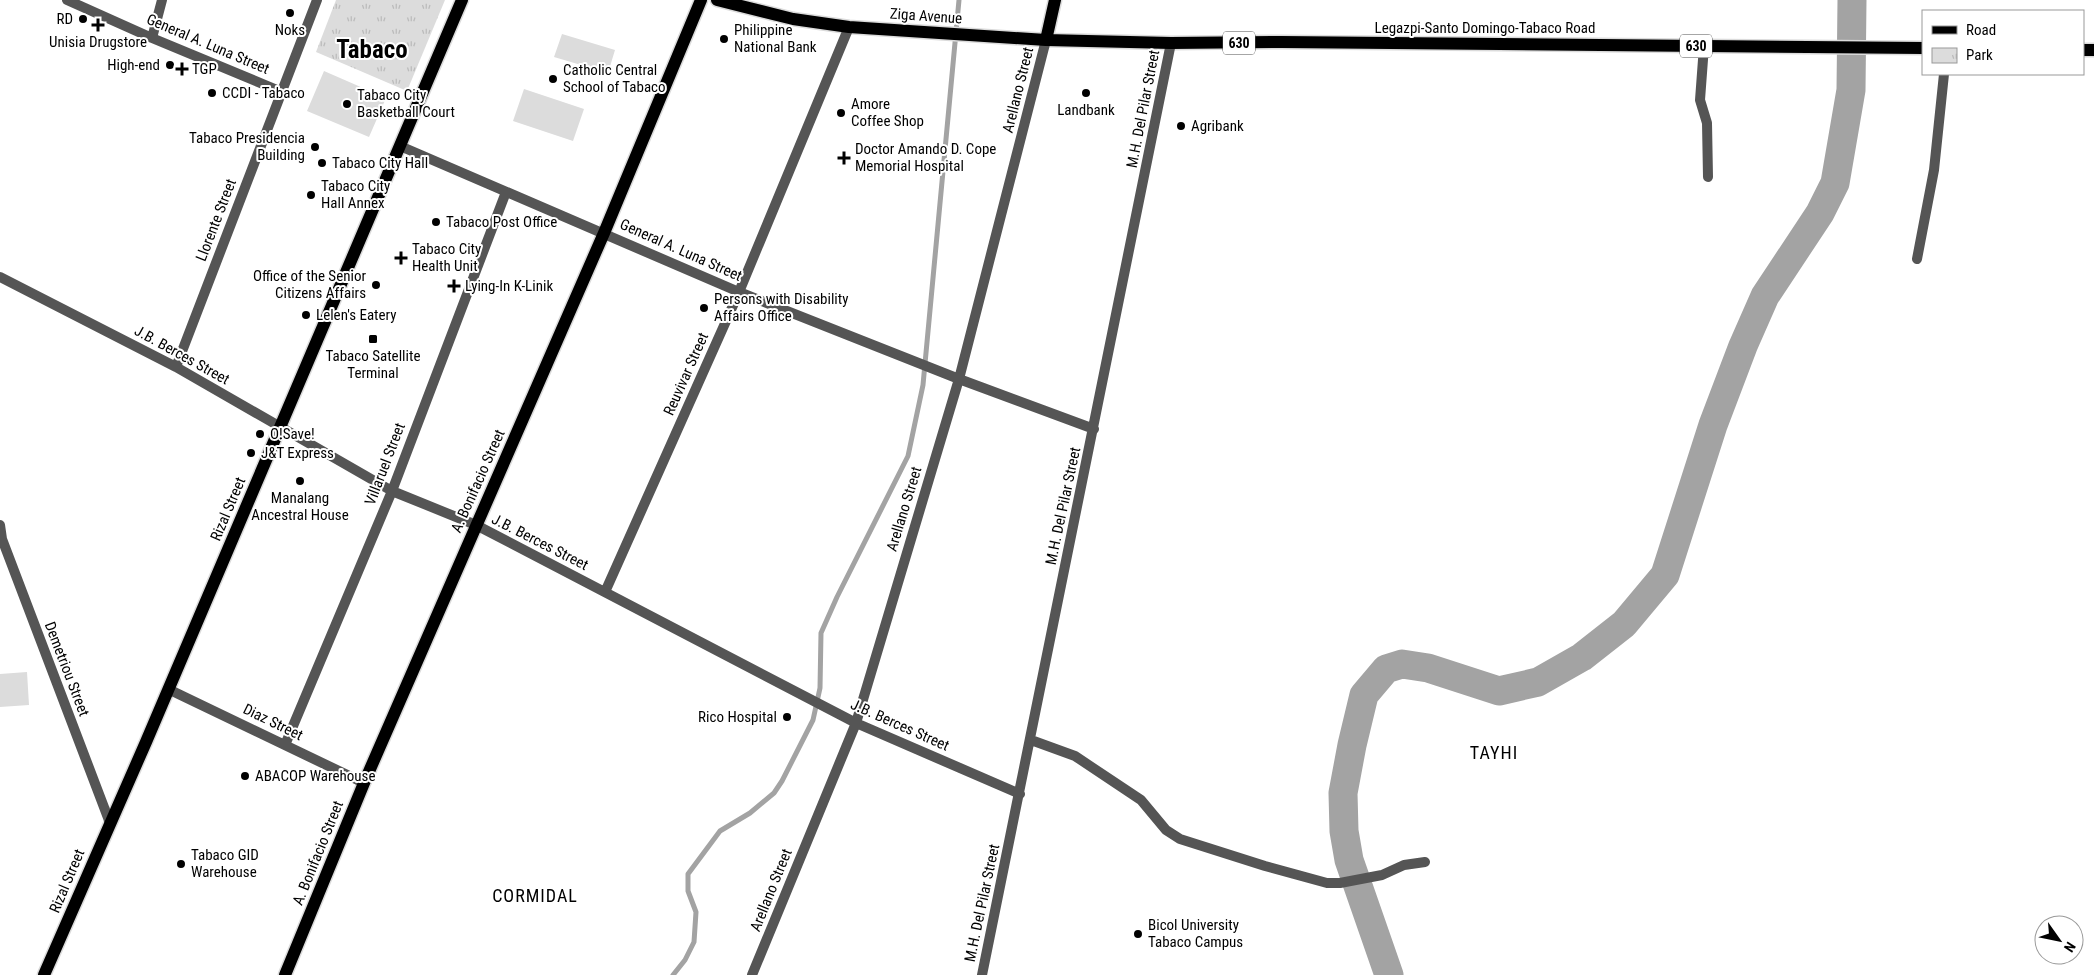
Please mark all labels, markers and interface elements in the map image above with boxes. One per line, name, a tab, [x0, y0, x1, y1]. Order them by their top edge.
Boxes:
street label: Ziga Avenue	[889, 4, 963, 28]
marker: Noks	[284, 7, 296, 19]
place label: RD	[56, 10, 73, 28]
street label: General A. Luna Street	[144, 10, 272, 78]
legend	[1922, 10, 2084, 75]
marker: RD	[77, 13, 89, 25]
marker: Unisia Drugstore	[92, 19, 104, 31]
street label: Legazpi-Santo Domingo-Tabaco Road	[1375, 19, 1595, 37]
place label: Noks	[275, 21, 305, 39]
place label: Philippine National Bank	[734, 21, 817, 56]
text: Road	[1966, 21, 1996, 39]
road number: 630	[1223, 32, 1255, 54]
place label: Unisia Drugstore	[49, 33, 147, 51]
marker: Philippine National Bank	[718, 33, 730, 45]
road number: 630	[1680, 34, 1712, 58]
district label: Tabaco	[336, 35, 408, 64]
street label: Arellano Street	[999, 45, 1037, 135]
text: Park	[1966, 46, 1993, 64]
street label: M.H. Del Pilar Street	[1123, 48, 1163, 170]
place label: High-end	[107, 56, 160, 74]
marker: High-end	[164, 59, 176, 71]
place label: TGP	[192, 60, 217, 78]
place label: Catholic Central School of Tabaco	[563, 61, 666, 96]
marker: TGP	[176, 63, 188, 75]
marker: Catholic Central School of Tabaco	[547, 73, 559, 85]
place label: CCDI - Tabaco	[222, 84, 305, 102]
place label: Tabaco City Basketball Court	[357, 86, 455, 121]
marker: CCDI - Tabaco	[206, 87, 218, 99]
marker: Landbank	[1080, 87, 1092, 99]
place label: Amore Coffee Shop	[851, 95, 924, 130]
marker: Tabaco City Basketball Court	[341, 98, 353, 110]
place label: Landbank	[1057, 101, 1115, 119]
marker: Amore Coffee Shop	[835, 107, 847, 119]
place label: Agribank	[1191, 117, 1244, 135]
marker: Agribank	[1175, 120, 1187, 132]
place label: Tabaco Presidencia Building	[189, 129, 305, 164]
place label: Doctor Amando D. Cope Memorial Hospital	[855, 140, 996, 175]
marker: Tabaco Presidencia Building	[309, 141, 321, 153]
marker: Doctor Amando D. Cope Memorial Hospital	[837, 151, 851, 165]
place label: Tabaco City Hall	[332, 154, 428, 172]
marker: Tabaco City Hall	[316, 157, 328, 169]
street label: Llorente Street	[192, 176, 240, 264]
place label: Tabaco City Hall Annex	[321, 177, 390, 212]
marker: Tabaco City Hall Annex	[305, 189, 317, 201]
place label: Tabaco Post Office	[446, 213, 557, 231]
street label: General A. Luna Street	[617, 215, 745, 285]
marker: Tabaco Post Office	[430, 216, 442, 228]
place label: Tabaco City Health Unit	[412, 240, 481, 275]
marker: Tabaco City Health Unit	[394, 251, 408, 265]
place label: Office of the Senior Citizens Affairs	[253, 267, 366, 302]
place label: Lying-In K-Linik	[465, 277, 553, 295]
marker: Office of the Senior Citizens Affairs	[370, 279, 382, 291]
marker: Lying-In K-Linik	[447, 279, 461, 293]
place label: Persons with Disability Affairs Office	[714, 290, 849, 325]
marker: Persons with Disability Affairs Office	[698, 302, 710, 314]
place label: Lelen's Eatery	[316, 306, 397, 324]
marker: Lelen's Eatery	[300, 309, 312, 321]
street label: J.B. Berces Street	[131, 321, 233, 389]
street label: Reuvivar Street	[660, 330, 712, 418]
marker: Tabaco Satellite Terminal	[367, 333, 379, 345]
place label: Tabaco Satellite Terminal	[326, 347, 420, 382]
street label: Villaruel Street	[361, 420, 409, 508]
place label: O!Save!	[270, 425, 315, 443]
street label: A. Bonifacio Street	[447, 427, 509, 535]
marker: O!Save!	[254, 428, 266, 440]
place label: J&T Express	[261, 444, 334, 462]
street label: M.H. Del Pilar Street	[1042, 445, 1084, 567]
marker: J&T Express	[245, 447, 257, 459]
street label: Arellano Street	[883, 464, 925, 554]
street label: Rizal Street	[207, 475, 249, 543]
marker: Manalang Ancestral House	[294, 475, 306, 487]
place label: Manalang Ancestral House	[251, 489, 349, 524]
street label: J.B. Berces Street	[489, 510, 591, 574]
street label: Demetriou Street	[41, 619, 93, 719]
street label: J.B. Berces Street	[848, 695, 952, 755]
street label: Diaz Street	[240, 700, 306, 744]
place label: Rico Hospital	[698, 708, 777, 726]
marker: Rico Hospital	[781, 711, 793, 723]
district label: TAYHI	[1470, 742, 1518, 763]
place label: ABACOP Warehouse	[255, 767, 375, 785]
marker: ABACOP Warehouse	[239, 770, 251, 782]
street label: A. Bonifacio Street	[289, 798, 347, 908]
street label: M.H. Del Pilar Street	[961, 842, 1003, 964]
place label: Tabaco GID Warehouse	[191, 846, 259, 881]
street label: Arellano Street	[746, 846, 796, 934]
street label: Rizal Street	[46, 847, 88, 915]
marker: Tabaco GID Warehouse	[175, 858, 187, 870]
district label: CORMIDAL	[492, 885, 578, 906]
north arrow	[2034, 915, 2084, 965]
place label: Bicol University Tabaco Campus	[1148, 916, 1243, 951]
marker: Bicol University Tabaco Campus	[1132, 928, 1144, 940]
text: N	[2061, 939, 2079, 955]

